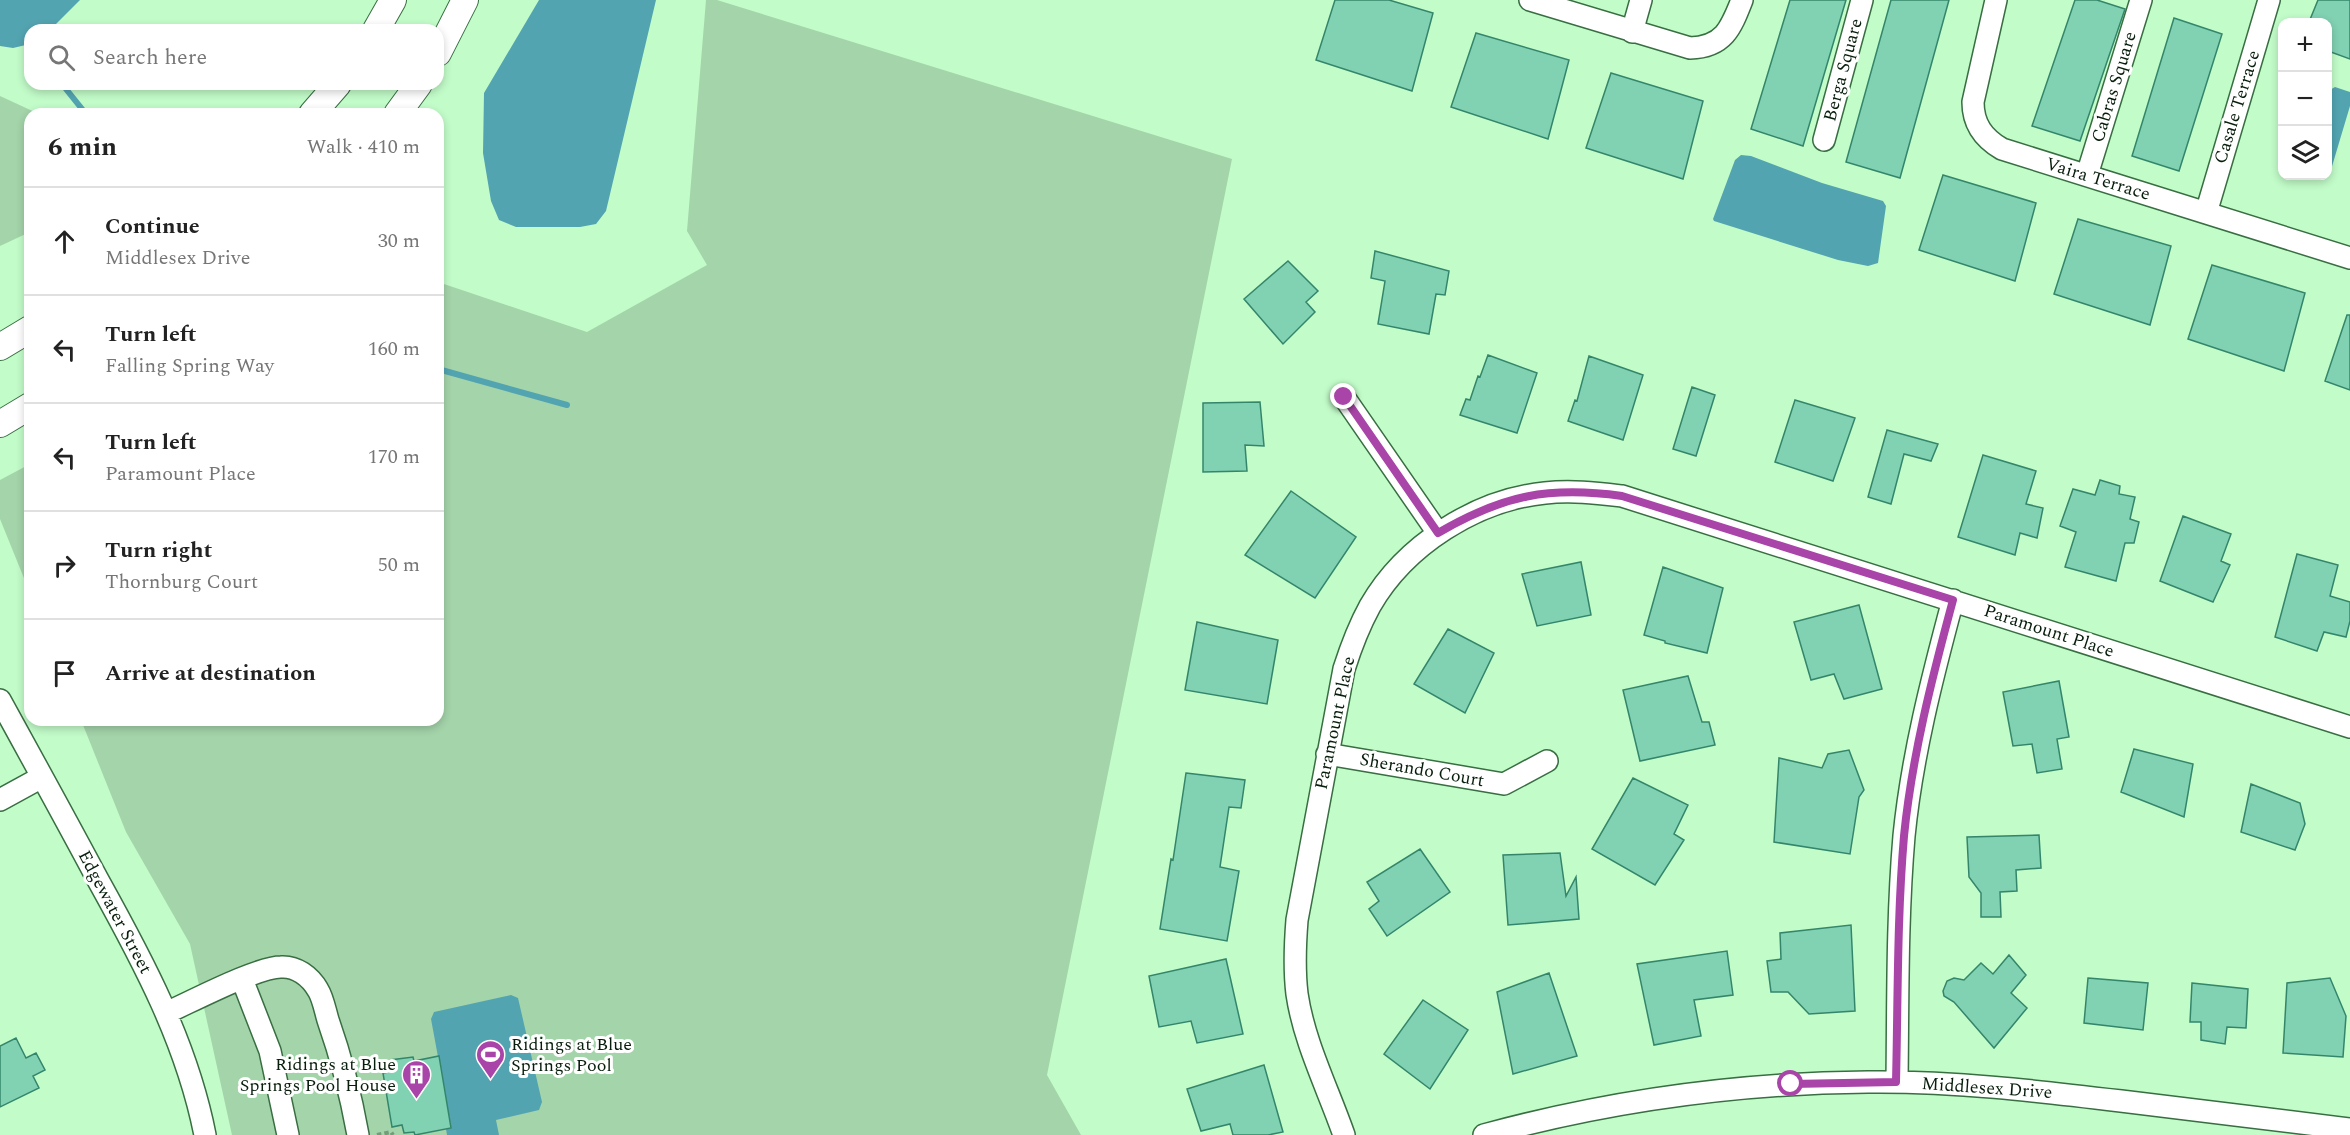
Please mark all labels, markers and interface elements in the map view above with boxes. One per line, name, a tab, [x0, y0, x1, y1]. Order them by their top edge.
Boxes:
street label: Berga Square	[1816, 16, 1870, 124]
map controls	[2278, 18, 2332, 180]
button: +	[2278, 18, 2332, 72]
search box	[24, 24, 444, 90]
street label: Cabras Square	[2084, 28, 2144, 146]
icon: search	[45, 41, 78, 74]
text: Search here	[93, 41, 207, 74]
street label: Casale Terrace	[2207, 47, 2267, 167]
button: −	[2278, 72, 2332, 126]
button: layers	[2278, 126, 2332, 180]
text: 6 min	[48, 127, 117, 167]
text: Walk · 410 m	[307, 132, 420, 162]
street label: Vaira Terrace	[2042, 150, 2154, 208]
text: Continue	[105, 210, 200, 243]
icon: ahead	[48, 225, 81, 258]
text: 30 m	[378, 226, 420, 256]
text: Middlesex Drive	[105, 243, 250, 273]
text: Turn left	[105, 318, 197, 351]
icon: left	[48, 333, 81, 366]
text: 160 m	[368, 334, 420, 364]
text: Falling Spring Way	[105, 351, 274, 381]
route end	[1330, 383, 1356, 409]
text: Turn left	[105, 426, 197, 459]
icon: left	[48, 441, 81, 474]
text: 170 m	[368, 442, 420, 472]
text: Paramount Place	[105, 459, 256, 489]
text: Turn right	[105, 534, 212, 567]
icon: right	[48, 549, 81, 582]
text: 50 m	[378, 550, 420, 580]
text: Thornburg Court	[105, 567, 258, 597]
street label: Paramount Place	[1980, 597, 2118, 665]
street label: Paramount Place	[1308, 654, 1362, 792]
icon: arrive	[48, 657, 81, 690]
text: Arrive at destination	[105, 657, 316, 690]
street label: Sherando Court	[1358, 746, 1486, 794]
street label: Edgewater Street	[71, 845, 159, 979]
place label: Ridings at Blue Springs Pool	[511, 1031, 632, 1079]
sports icon: Ridings at Blue Springs Pool	[474, 1038, 506, 1080]
place label: Ridings at Blue Springs Pool House	[240, 1051, 396, 1099]
building icon: Ridings at Blue Springs Pool House	[401, 1058, 433, 1100]
route start	[1777, 1070, 1803, 1096]
street label: Middlesex Drive	[1921, 1070, 2053, 1106]

